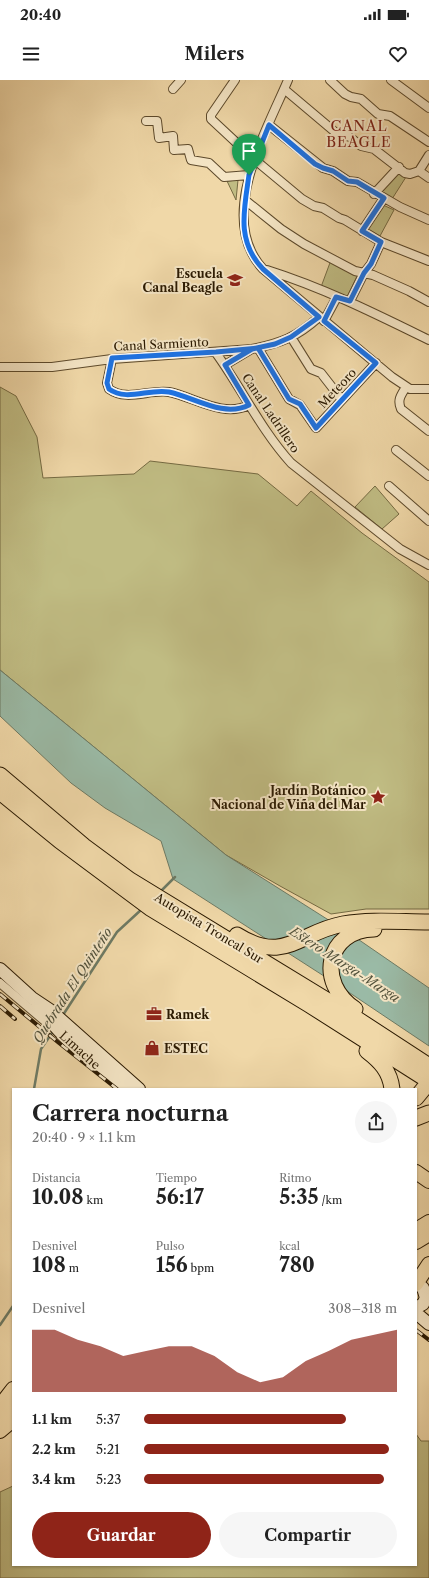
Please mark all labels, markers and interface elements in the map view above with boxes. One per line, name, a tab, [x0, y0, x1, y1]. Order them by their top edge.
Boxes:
text: 20:40	[20, 5, 61, 24]
icon: menu	[20, 43, 42, 65]
text: Milers	[185, 43, 244, 65]
icon: heart	[387, 43, 409, 65]
district label: CANAL BEAGLE	[326, 117, 392, 151]
pin	[232, 134, 266, 175]
icon: arrive	[238, 140, 260, 162]
place label: Escuela Canal Beagle	[143, 266, 224, 295]
school or university icon: Escuela Canal Beagle	[226, 271, 244, 289]
street label: Canal Sarmiento	[113, 334, 209, 354]
street label: Meteoro	[315, 365, 359, 411]
street label: Canal Ladrillero	[239, 370, 303, 456]
place label: Jardín Botánico Nacional de Viña del Mar	[211, 783, 366, 812]
place icon: Jardín Botánico Nacional de Viña del Mar	[369, 788, 387, 806]
street label: Autopista Troncal Sur	[151, 889, 266, 966]
water label: Estero Marga-Marga	[286, 922, 403, 1006]
water label: Quebrada El Quinteño	[29, 924, 115, 1046]
office icon: Ramek	[145, 1005, 163, 1023]
place label: Ramek	[166, 1007, 210, 1022]
street label: Limache	[57, 1028, 104, 1072]
shop icon: ESTEC	[143, 1039, 161, 1057]
place label: ESTEC	[164, 1041, 208, 1056]
text: Carrera nocturna	[32, 1100, 229, 1127]
button: share	[355, 1101, 397, 1143]
text: 20:40 · 9 × 1.1 km	[32, 1129, 136, 1145]
text: Distancia	[32, 1171, 81, 1185]
text: Tiempo	[156, 1171, 197, 1185]
text: Ritmo	[279, 1171, 312, 1185]
text: 10.08	[32, 1185, 84, 1209]
text: 56:17	[156, 1185, 204, 1209]
text: 5:35	[279, 1185, 319, 1209]
text: km	[84, 1193, 103, 1207]
text: /km	[319, 1193, 342, 1207]
text: Desnivel	[32, 1239, 77, 1253]
text: Pulso	[156, 1239, 185, 1253]
text: kcal	[279, 1239, 300, 1253]
text: 108	[32, 1253, 66, 1277]
text: 156	[156, 1253, 188, 1277]
text: 780	[279, 1253, 315, 1277]
text: m	[66, 1261, 79, 1275]
text: bpm	[188, 1261, 214, 1275]
text: Desnivel	[32, 1300, 85, 1316]
text: 308–318 m	[328, 1300, 397, 1316]
text: 1.1 km	[32, 1411, 72, 1427]
text: 5:37	[96, 1411, 120, 1427]
text: 2.2 km	[32, 1441, 76, 1457]
text: 5:21	[96, 1441, 120, 1457]
text: 3.4 km	[32, 1471, 75, 1487]
text: 5:23	[96, 1471, 121, 1487]
button: Guardar	[32, 1512, 211, 1558]
button: Compartir	[219, 1512, 397, 1558]

